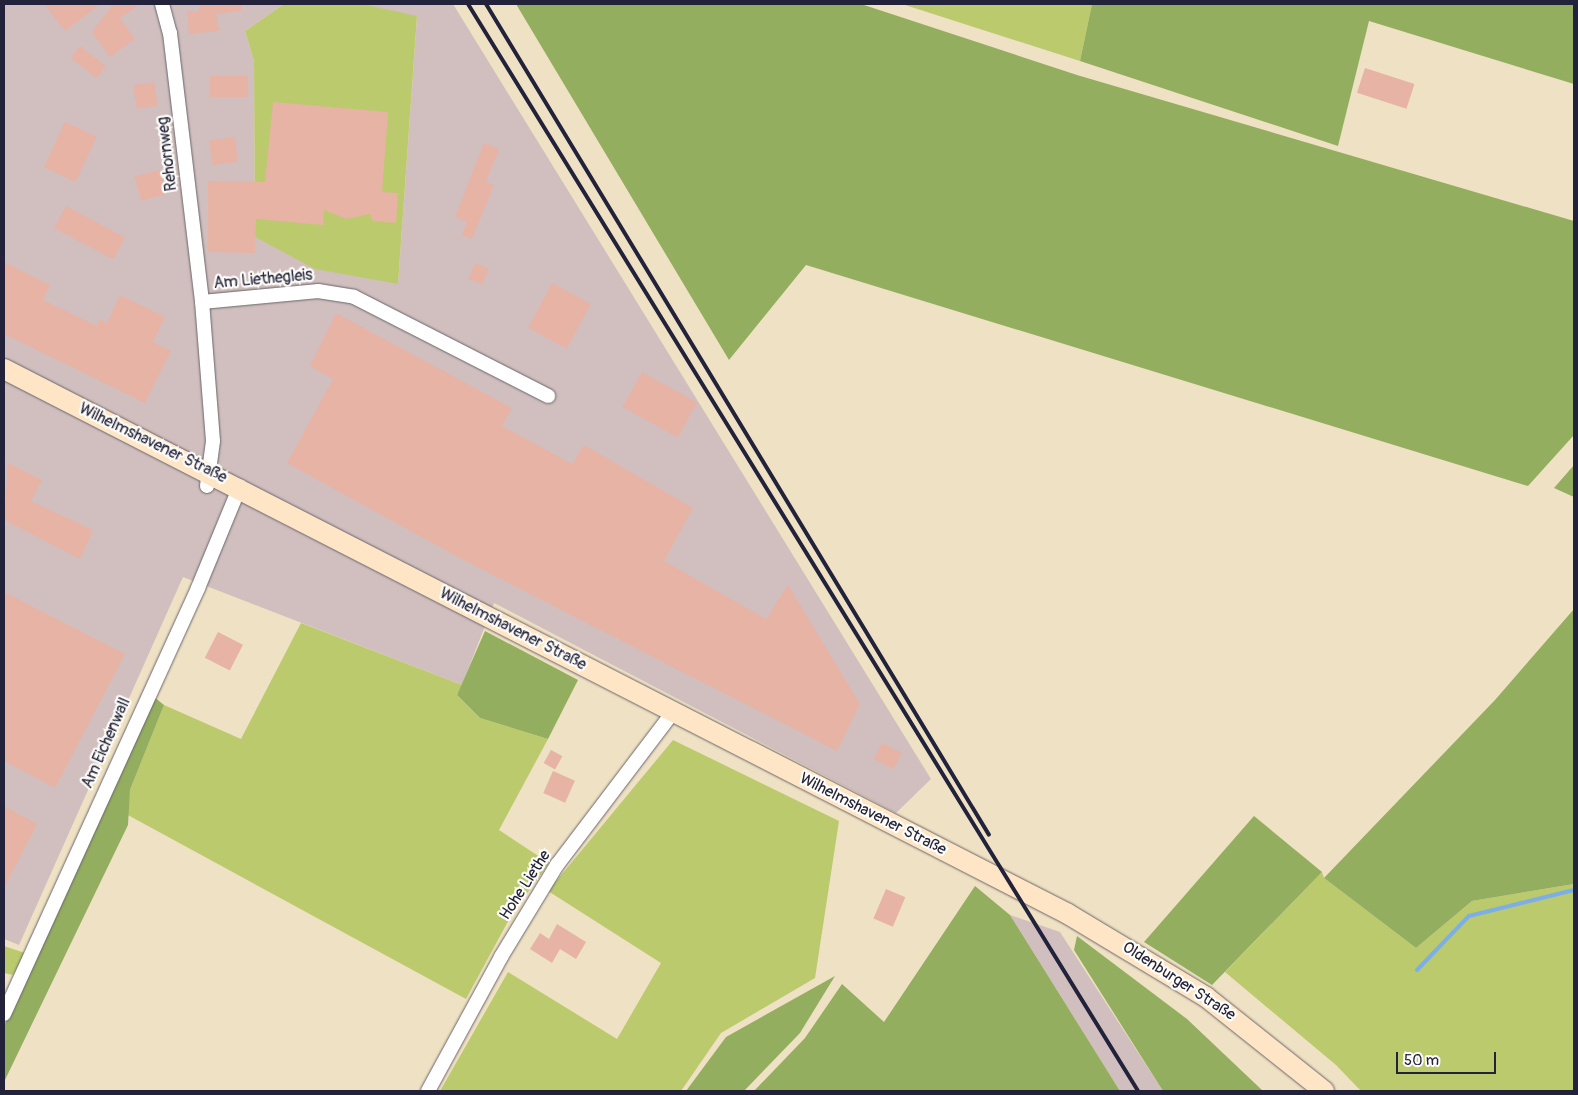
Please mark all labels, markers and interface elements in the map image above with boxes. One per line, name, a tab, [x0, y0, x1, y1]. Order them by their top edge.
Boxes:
street label: Rehornweg	[153, 116, 181, 192]
street label: Am Liethegleis	[213, 265, 313, 293]
street label: Wilhelmshavener Straße	[76, 399, 230, 487]
street label: Wilhelmshavener Straße	[436, 584, 590, 674]
street label: Am Eichenwall	[77, 695, 135, 791]
street label: Wilhelmshavener Straße	[796, 769, 950, 859]
street label: Hohe Liethe	[495, 847, 555, 923]
street label: Oldenburger Straße	[1119, 937, 1239, 1025]
scale bar	[1398, 1042, 1498, 1074]
text: 50 m	[1404, 1051, 1439, 1070]

